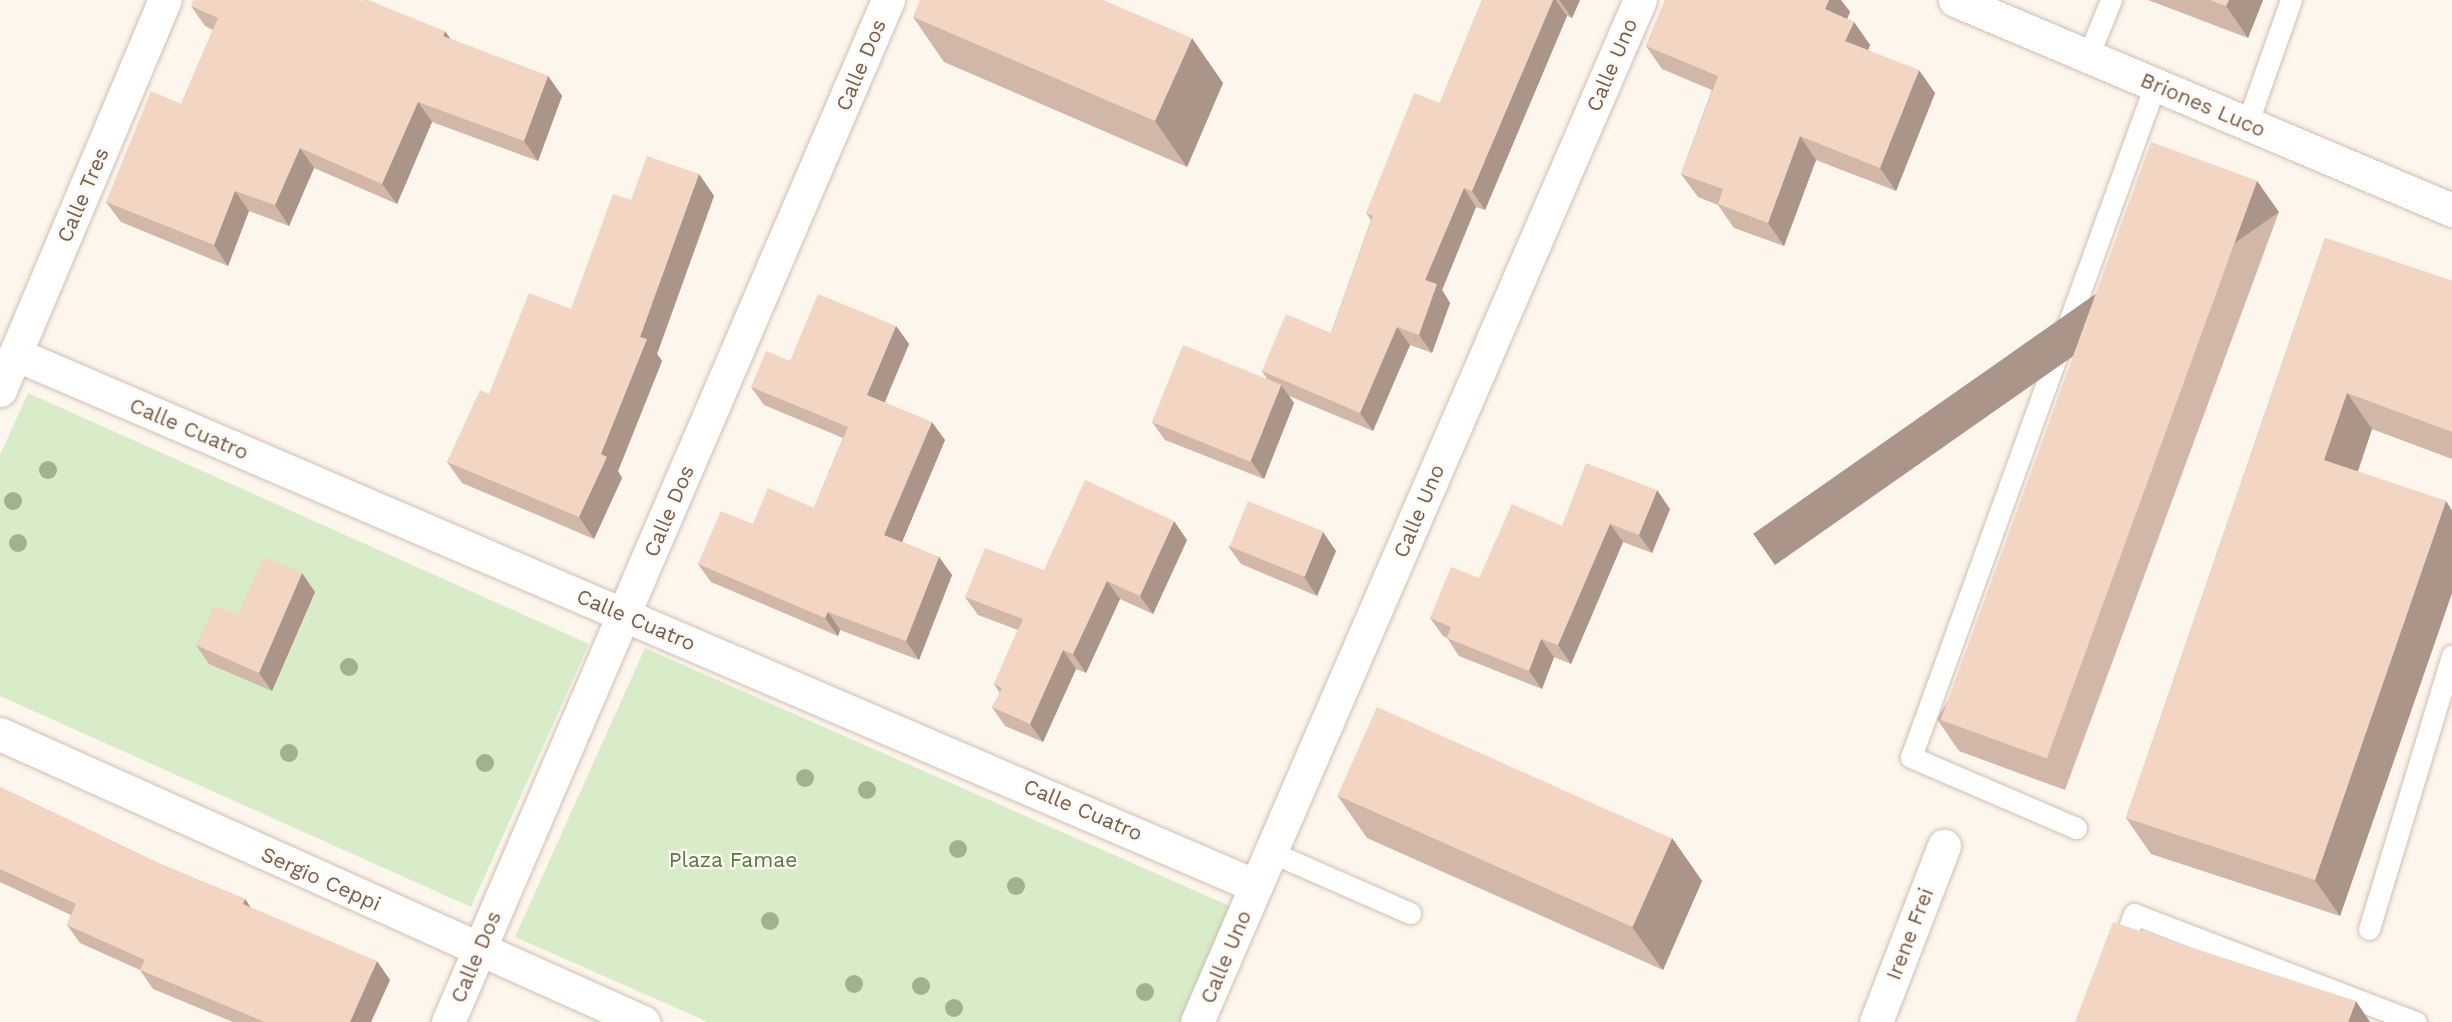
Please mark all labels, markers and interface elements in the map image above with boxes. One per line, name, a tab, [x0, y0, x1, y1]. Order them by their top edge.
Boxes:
street label: Calle Dos	[830, 15, 892, 115]
street label: Calle Uno	[1581, 15, 1643, 115]
street label: Briones Luco	[2137, 67, 2269, 143]
street label: Calle Tres	[52, 144, 114, 246]
street label: Calle Cuatro	[126, 393, 252, 465]
street label: Calle Dos	[638, 461, 700, 561]
street label: Calle Uno	[1388, 461, 1450, 561]
street label: Calle Cuatro	[573, 584, 699, 656]
street label: Calle Cuatro	[1020, 774, 1146, 846]
street label: Sergio Ceppi	[257, 841, 385, 917]
park label: Plaza Famae	[668, 847, 798, 873]
street label: Irene Frei	[1881, 884, 1939, 984]
street label: Calle Dos	[445, 907, 507, 1007]
street label: Calle Uno	[1195, 907, 1257, 1007]

